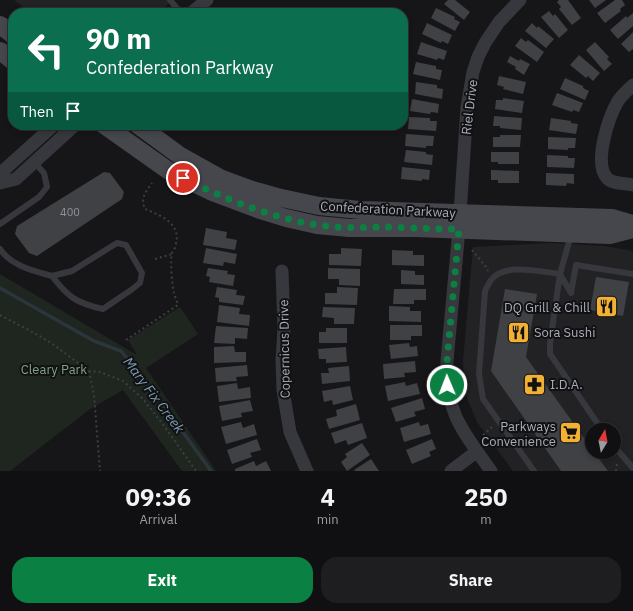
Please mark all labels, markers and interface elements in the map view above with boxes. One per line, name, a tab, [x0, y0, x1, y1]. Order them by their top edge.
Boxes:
text: 90 m	[86, 20, 151, 57]
icon: left	[20, 24, 72, 76]
text: Confederation Parkway	[86, 56, 274, 79]
street label: Riel Drive	[458, 78, 481, 136]
icon: arrive	[62, 100, 84, 122]
text: Then	[20, 102, 54, 121]
pin	[166, 161, 200, 195]
icon: arrive	[172, 167, 194, 189]
street label: Confederation Parkway	[320, 197, 457, 222]
house number: 400	[60, 205, 80, 219]
restaurant icon: DQ Grill & Chill	[593, 294, 619, 320]
street label: Copernicus Drive	[275, 299, 294, 399]
place label: DQ Grill & Chill	[504, 299, 590, 316]
restaurant icon: Sora Sushi	[506, 319, 532, 345]
place label: Sora Sushi	[534, 324, 595, 341]
water label: Mary Fix Creek	[119, 353, 189, 437]
park label: Cleary Park	[21, 361, 87, 378]
position arrow	[426, 364, 468, 406]
pharmacy icon: I.D.A.	[522, 371, 548, 397]
place label: I.D.A.	[550, 376, 583, 393]
place label: Parkways Convenience	[481, 418, 556, 450]
supermarket icon: Parkways Convenience	[558, 420, 584, 446]
north arrow	[585, 423, 621, 459]
map controls	[585, 423, 621, 459]
text: 09:36	[126, 481, 191, 513]
text: 4	[320, 481, 335, 513]
text: 250	[464, 481, 507, 513]
text: Arrival	[139, 511, 177, 528]
text: min	[317, 511, 339, 528]
text: m	[480, 511, 491, 528]
button: Exit	[12, 557, 313, 603]
button: Share	[321, 557, 621, 603]

